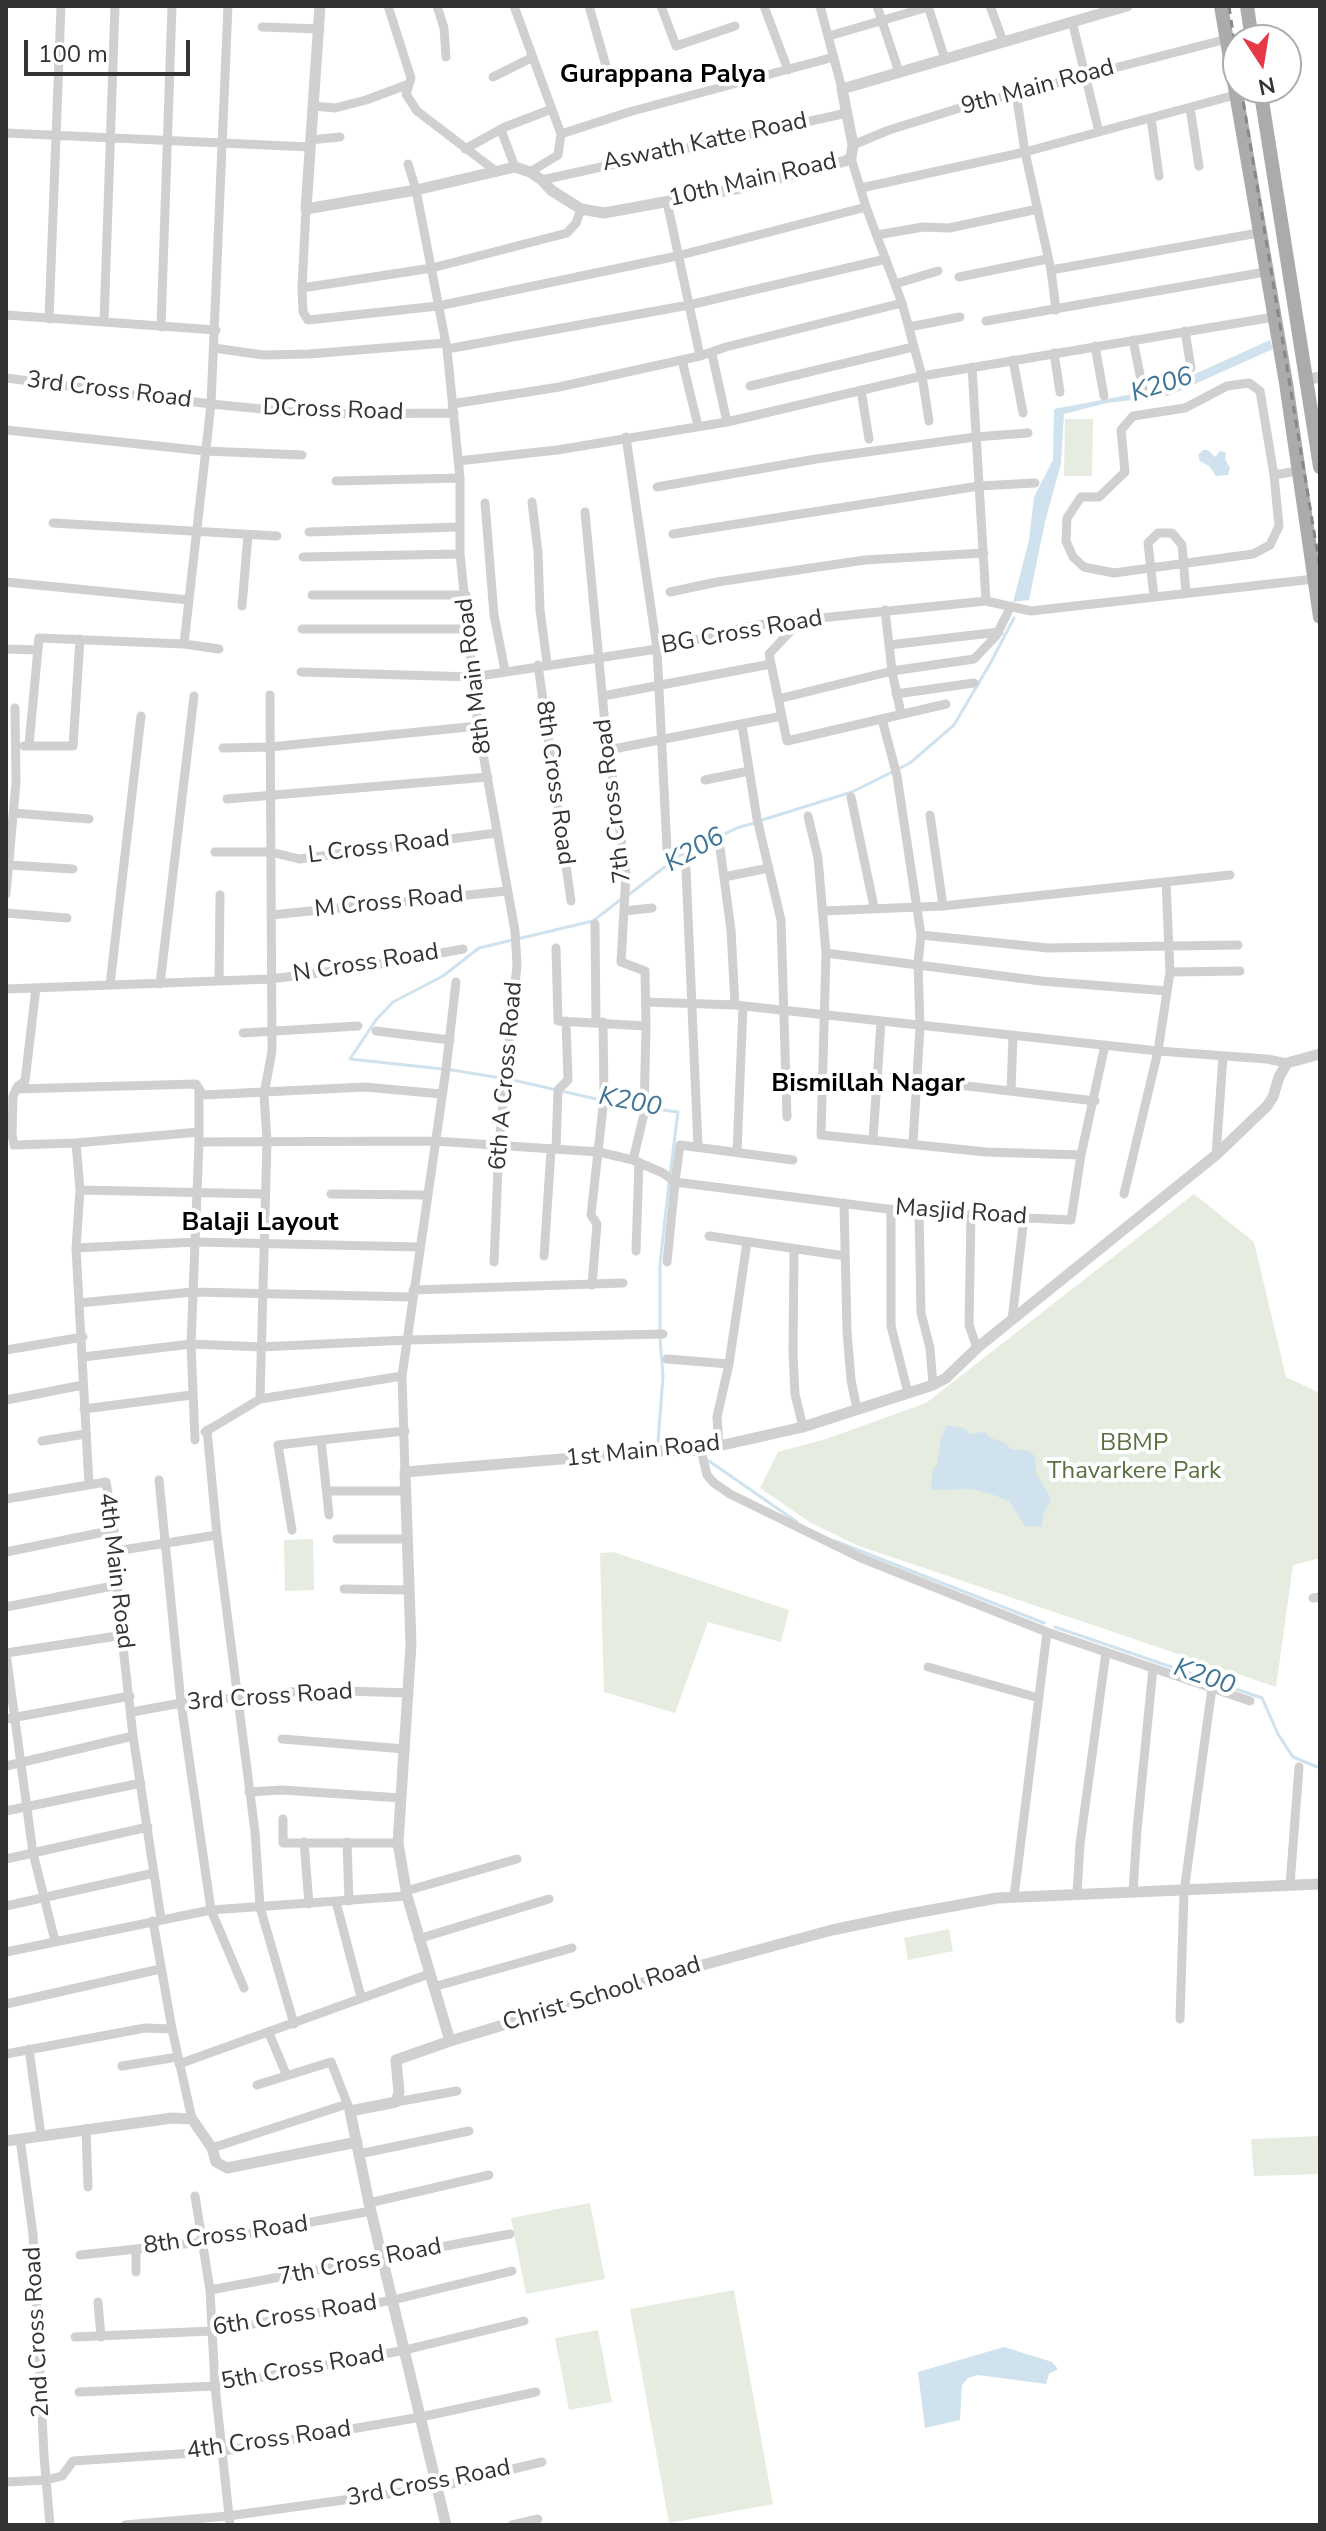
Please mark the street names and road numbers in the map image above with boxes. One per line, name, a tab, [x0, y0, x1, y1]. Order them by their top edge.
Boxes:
street label: 9th Main Road	[958, 54, 1118, 122]
street label: Aswath Katte Road	[600, 107, 810, 179]
street label: 10th Main Road	[666, 148, 840, 214]
street label: 3rd Cross Road	[25, 367, 193, 415]
street label: DCross Road	[262, 394, 404, 428]
street label: 8th Main Road	[451, 596, 499, 756]
street label: BG Cross Road	[659, 605, 825, 661]
street label: 8th Cross Road	[528, 699, 580, 867]
street label: 7th Cross Road	[590, 717, 638, 885]
street label: L Cross Road	[307, 825, 451, 871]
street label: M Cross Road	[313, 881, 465, 925]
street label: N Cross Road	[291, 938, 441, 990]
street label: 6th A Cross Road	[484, 980, 530, 1172]
street label: Masjid Road	[894, 1194, 1028, 1232]
street label: 1st Main Road	[564, 1430, 722, 1474]
street label: 4th Main Road	[91, 1491, 139, 1651]
street label: 3rd Cross Road	[186, 1678, 354, 1718]
street label: Christ School Road	[500, 1951, 704, 2039]
street label: 8th Cross Road	[142, 2210, 310, 2262]
street label: 7th Cross Road	[276, 2233, 444, 2293]
street label: 2nd Cross Road	[19, 2246, 57, 2418]
street label: 6th Cross Road	[211, 2289, 379, 2343]
street label: 5th Cross Road	[219, 2340, 387, 2398]
street label: 4th Cross Road	[185, 2415, 353, 2467]
street label: 3rd Cross Road	[345, 2454, 513, 2514]

